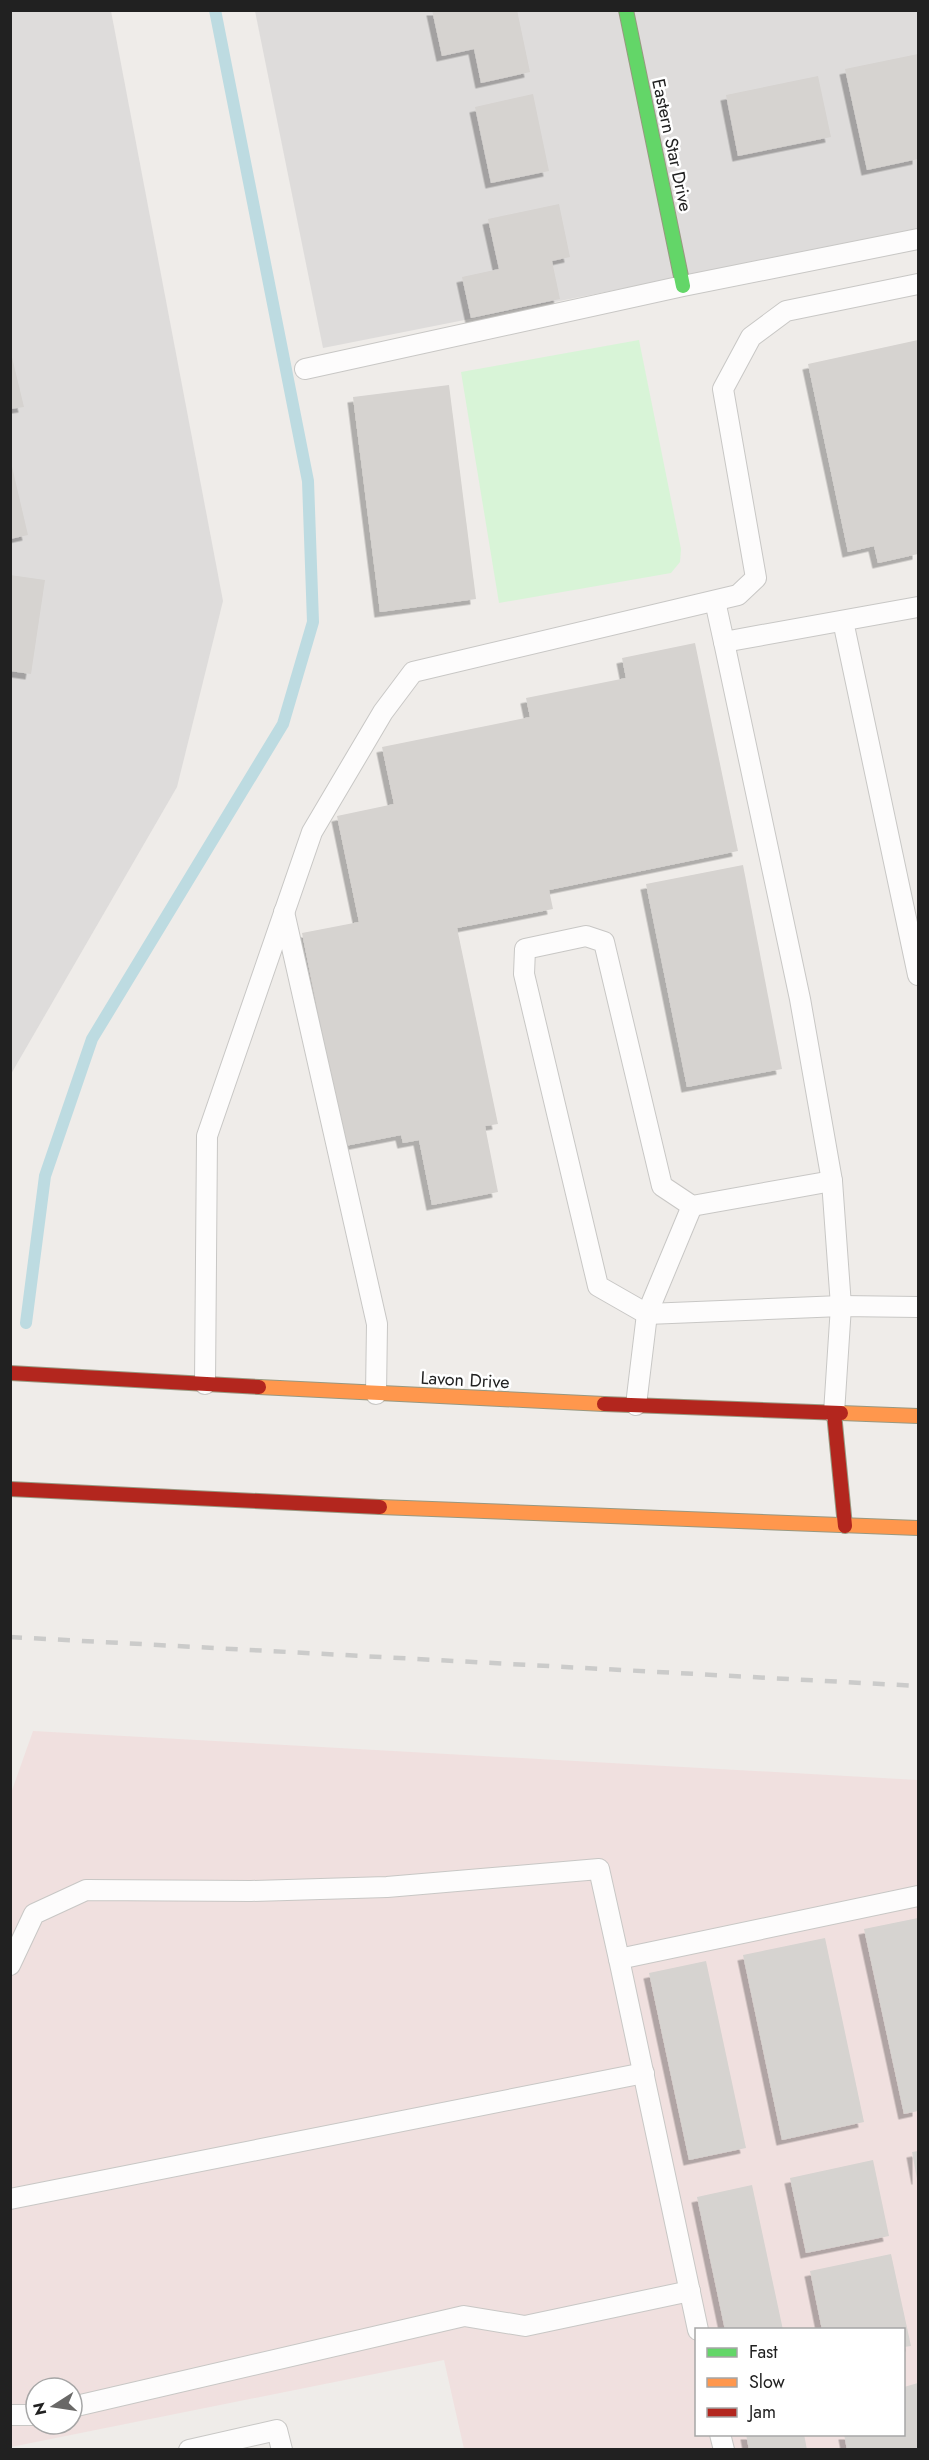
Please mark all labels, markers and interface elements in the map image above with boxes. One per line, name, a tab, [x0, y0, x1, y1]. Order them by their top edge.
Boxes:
street label: Eastern Star Drive	[645, 76, 699, 214]
street label: Lavon Drive	[420, 1365, 510, 1395]
legend	[695, 2328, 905, 2436]
text: Fast	[749, 2339, 778, 2365]
text: Slow	[749, 2369, 786, 2395]
north arrow	[24, 2376, 84, 2436]
text: Jam	[747, 2399, 776, 2425]
text: N	[27, 2400, 52, 2418]

